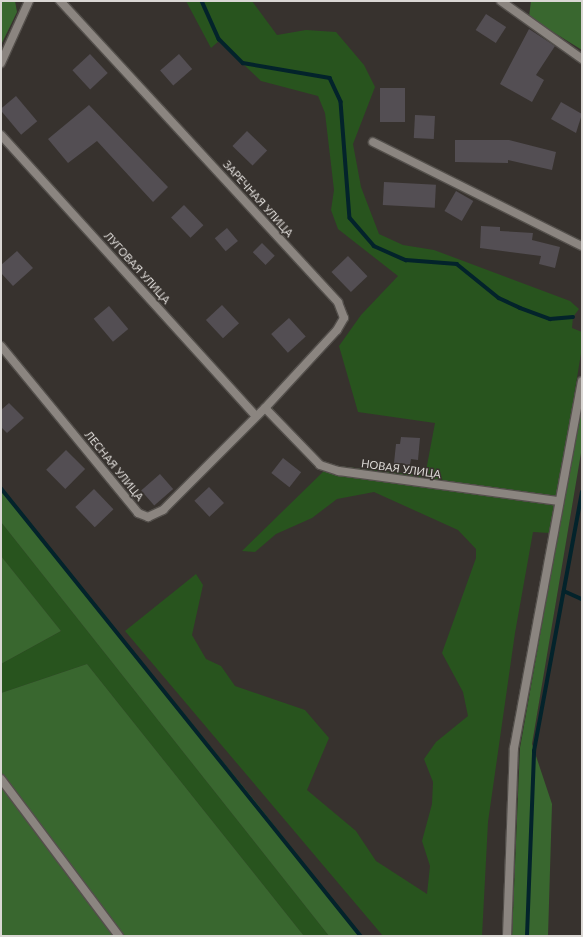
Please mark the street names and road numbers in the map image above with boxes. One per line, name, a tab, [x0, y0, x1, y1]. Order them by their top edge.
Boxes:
street label: ЗАРЕЧНАЯ УЛИЦА	[220, 158, 296, 240]
street label: ЛУГОВАЯ УЛИЦА	[101, 229, 173, 307]
street label: ЛЕСНАЯ УЛИЦА	[82, 428, 146, 504]
street label: НОВАЯ УЛИЦА	[360, 457, 442, 481]

